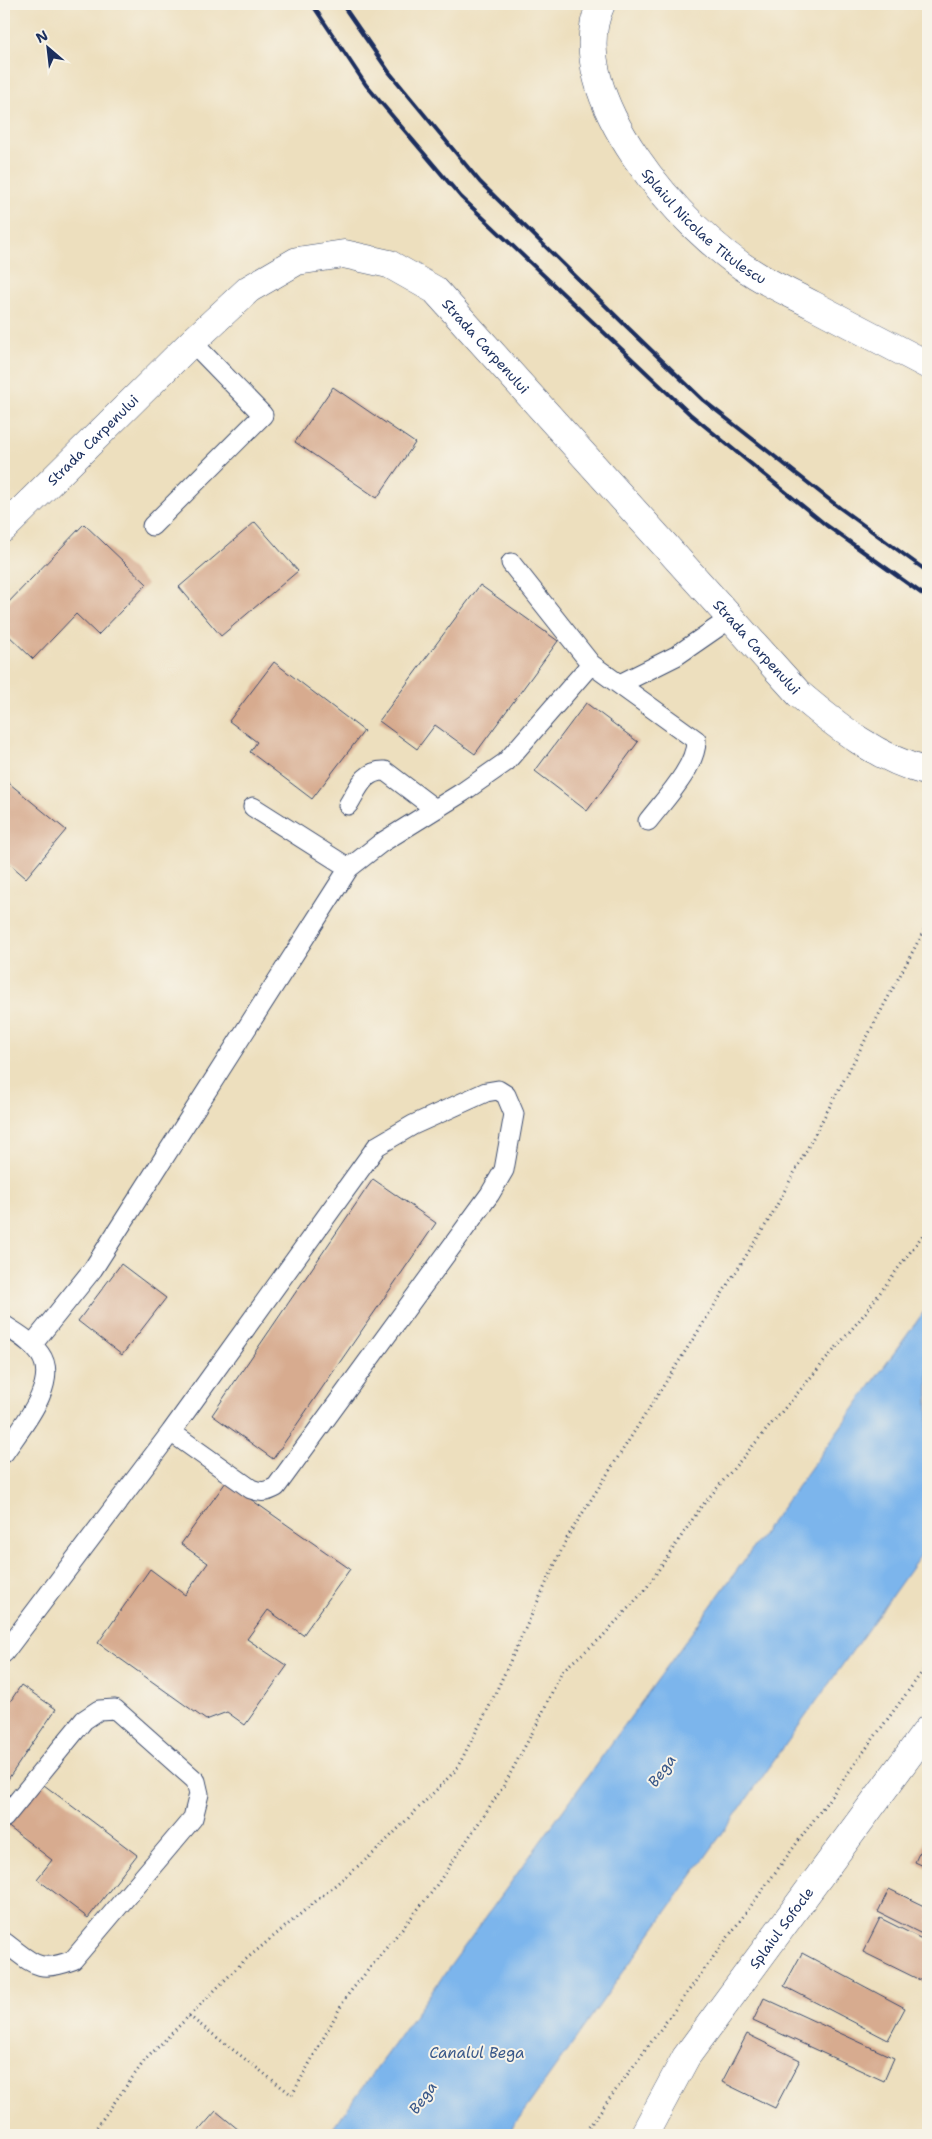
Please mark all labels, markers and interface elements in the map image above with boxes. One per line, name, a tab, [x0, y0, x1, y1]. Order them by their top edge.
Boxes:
north arrow	[22, 22, 72, 72]
text: N	[33, 26, 51, 47]
street label: Splaiul Nicolae Titulescu	[638, 165, 770, 288]
street label: Strada Carpenului	[438, 295, 533, 398]
street label: Strada Carpenului	[43, 391, 143, 489]
street label: Strada Carpenului	[709, 596, 804, 698]
water label: Bega	[643, 1751, 681, 1791]
street label: Splaiul Sofocle	[745, 1883, 817, 1972]
water label: Canalul Bega	[429, 2043, 525, 2063]
water label: Bega	[404, 2078, 442, 2118]

